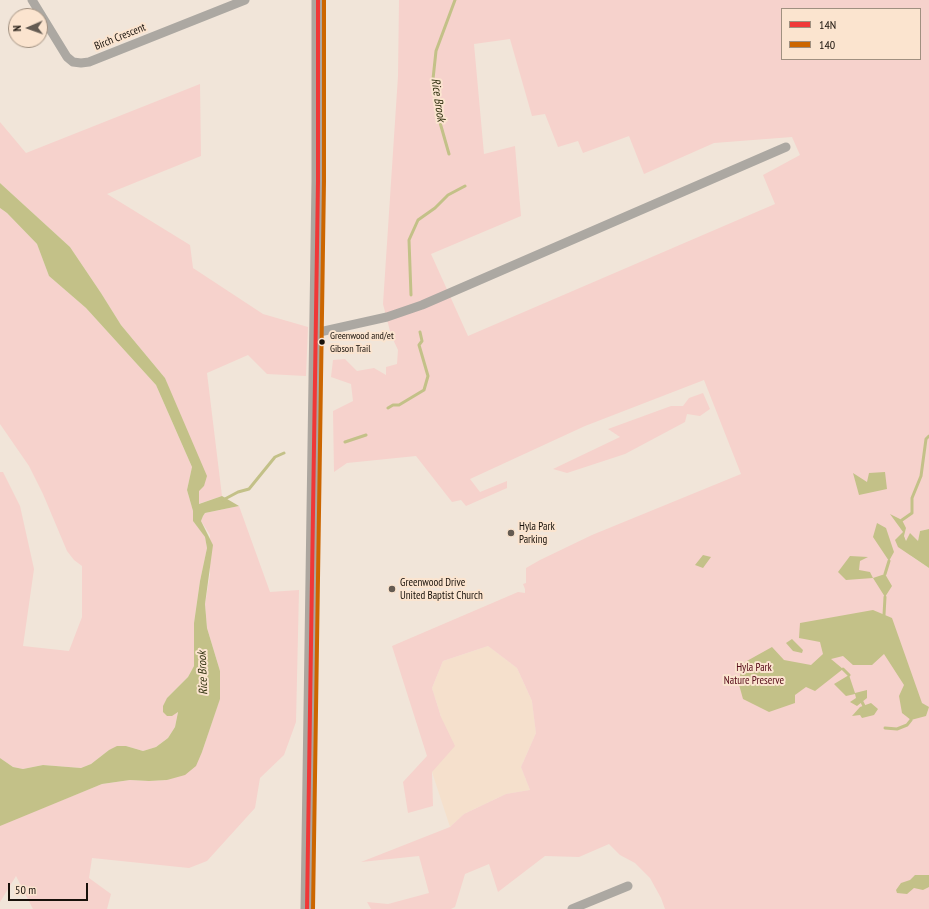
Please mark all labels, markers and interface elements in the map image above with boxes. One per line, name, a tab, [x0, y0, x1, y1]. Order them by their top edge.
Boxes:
north arrow	[8, 8, 48, 48]
legend	[781, 8, 921, 60]
text: 14N	[819, 17, 836, 32]
street label: Birch Crescent	[93, 21, 147, 53]
text: N	[10, 25, 24, 32]
text: 140	[819, 37, 835, 52]
water label: Rice Brook	[428, 77, 448, 123]
place label: Greenwood and/et Gibson Trail	[330, 330, 394, 354]
marker: Greenwood and/et Gibson Trail	[317, 337, 327, 347]
place label: Hyla Park Parking	[519, 520, 555, 546]
marker: Hyla Park Parking	[506, 528, 516, 538]
place label: Greenwood Drive United Baptist Church	[400, 576, 483, 602]
marker: Greenwood Drive United Baptist Church	[387, 584, 397, 594]
water label: Rice Brook	[195, 651, 211, 695]
park label: Hyla Park Nature Preserve	[724, 661, 784, 687]
scale bar	[10, 875, 90, 901]
text: 50 m	[15, 882, 36, 897]

